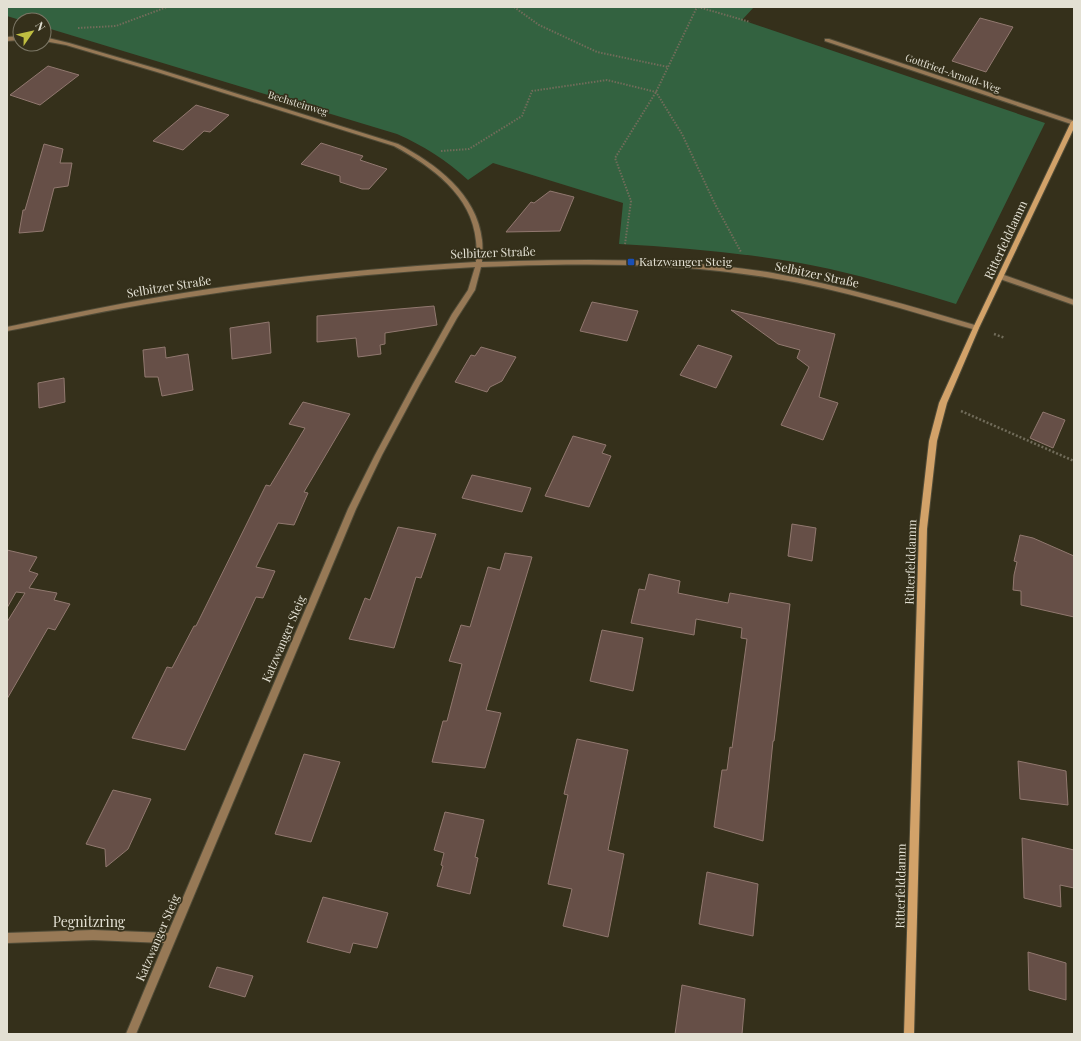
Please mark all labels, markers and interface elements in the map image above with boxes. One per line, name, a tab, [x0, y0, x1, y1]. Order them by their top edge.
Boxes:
north arrow	[12, 12, 52, 52]
text: N	[32, 19, 49, 34]
street label: Gottfried-Arnold-Weg	[904, 50, 1003, 96]
street label: Bechsteinweg	[266, 87, 330, 119]
street label: Ritterfelddamm	[980, 197, 1030, 282]
street label: Selbitzer Straße	[450, 243, 536, 261]
place label: Katzwanger Steig	[639, 253, 733, 269]
marker: Katzwanger Steig	[626, 257, 636, 267]
street label: Selbitzer Straße	[774, 257, 861, 291]
street label: Selbitzer Straße	[125, 271, 212, 301]
street label: Ritterfelddamm	[901, 519, 919, 605]
street label: Katzwanger Steig	[258, 592, 309, 685]
street label: Ritterfelddamm	[891, 843, 909, 929]
street label: Katzwanger Steig	[132, 891, 183, 984]
street label: Pegnitzring	[53, 912, 126, 931]

